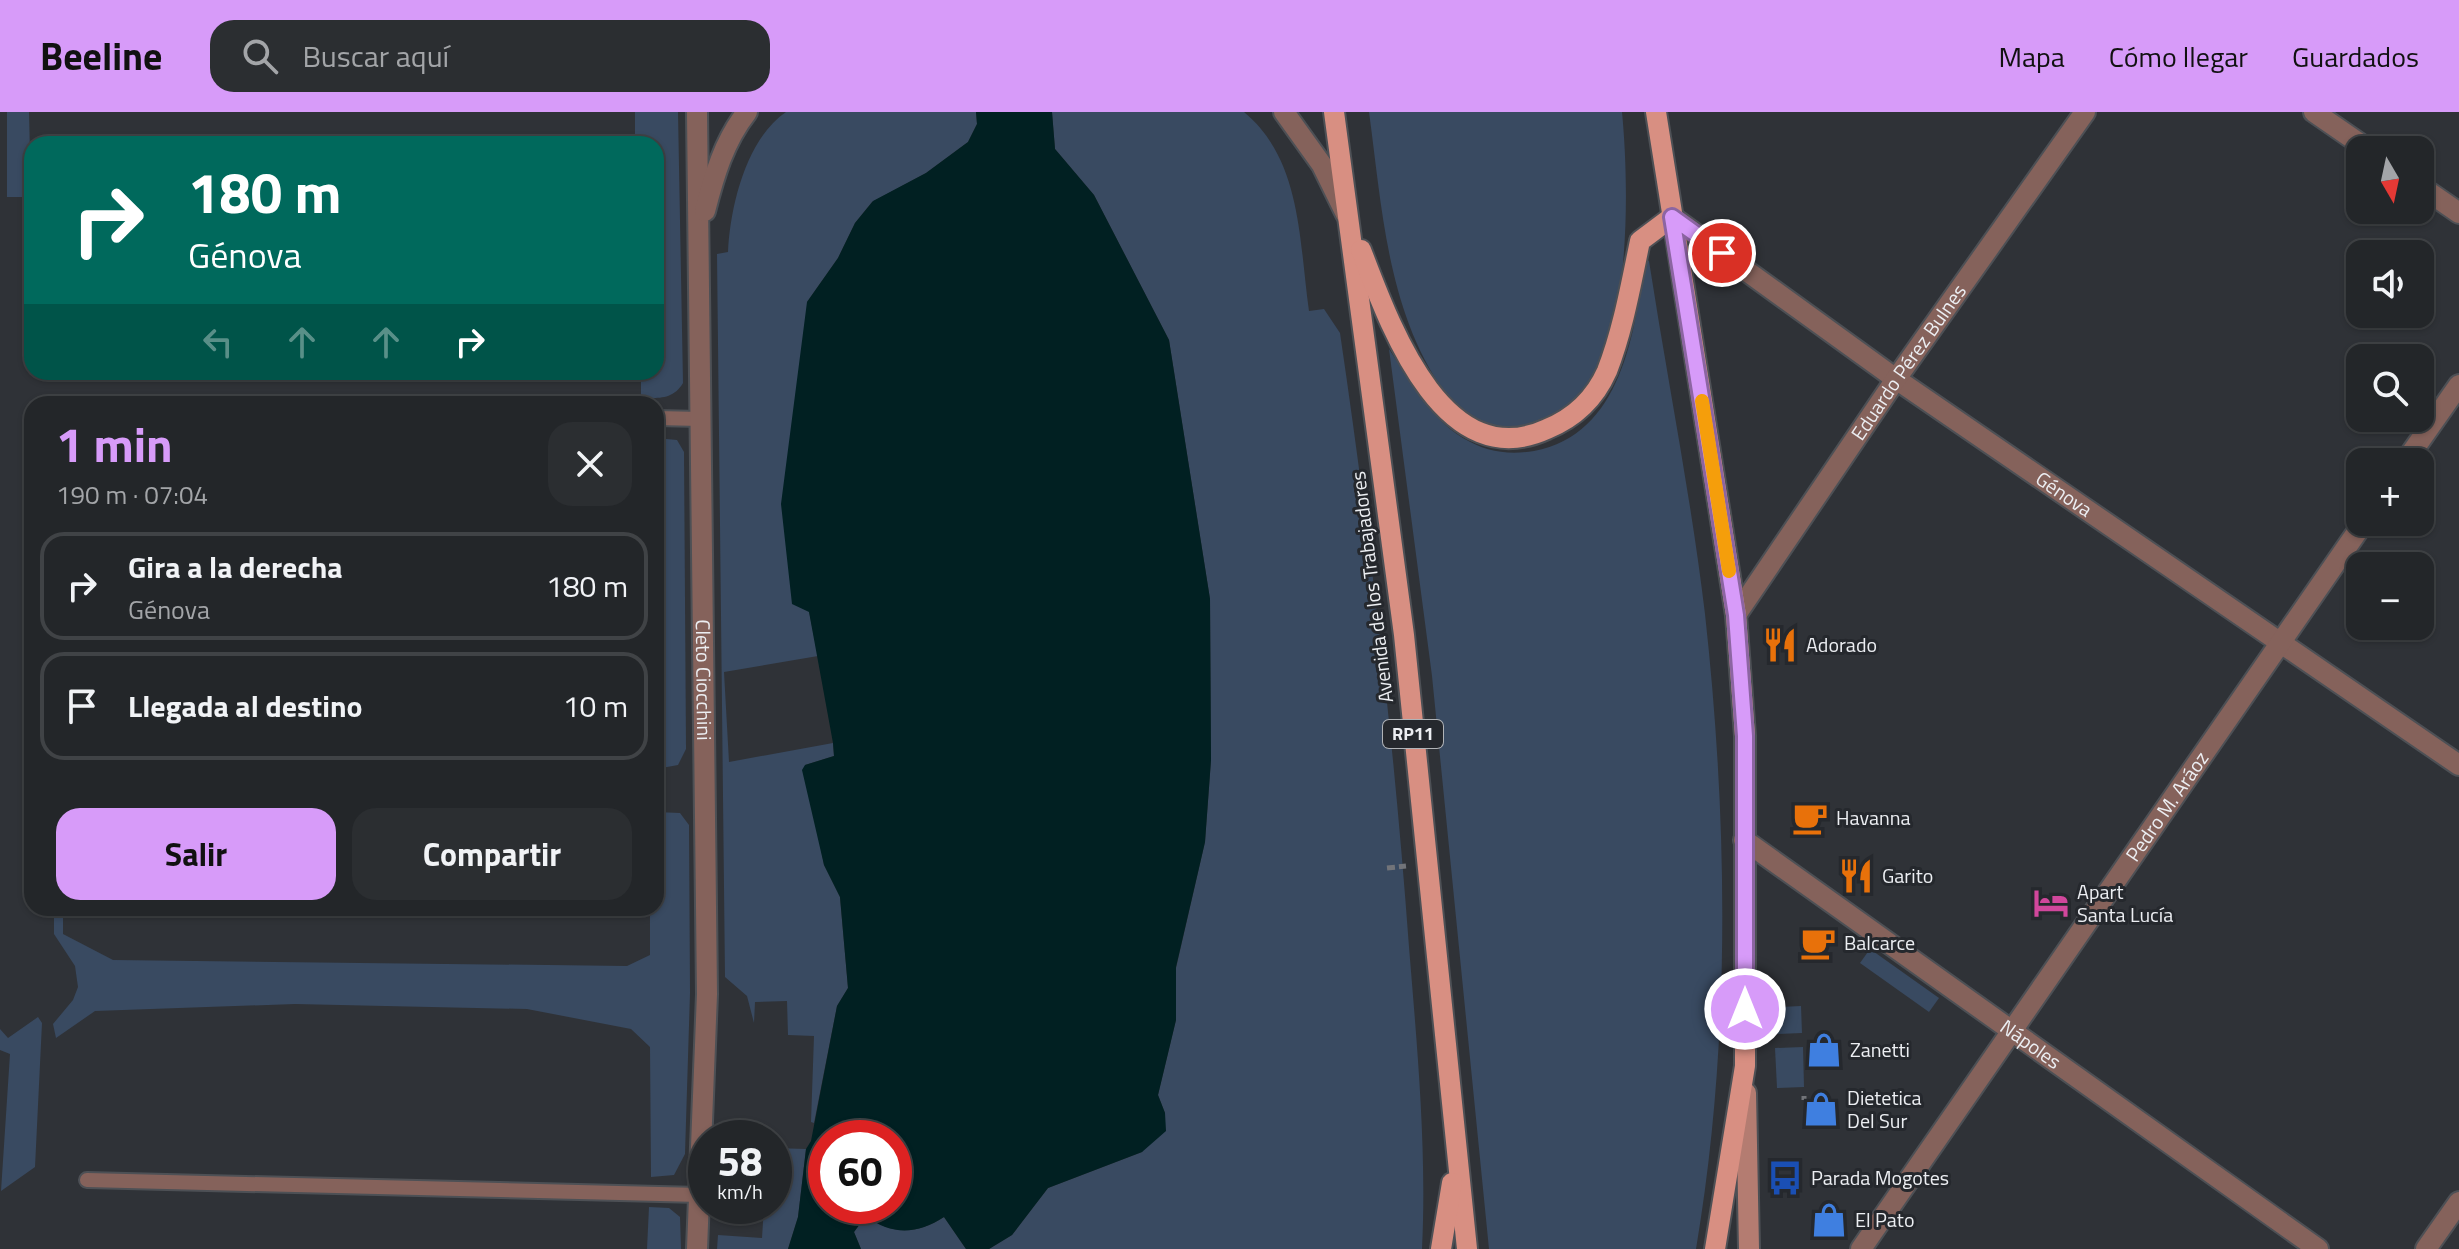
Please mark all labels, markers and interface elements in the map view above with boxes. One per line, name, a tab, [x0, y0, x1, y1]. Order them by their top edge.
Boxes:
search box	[210, 20, 770, 92]
text: Beeline	[40, 27, 162, 85]
text: Buscar aquí	[302, 33, 449, 79]
icon: search	[238, 34, 282, 78]
text: Mapa	[1998, 35, 2065, 78]
text: Cómo llegar	[2109, 35, 2248, 78]
text: Guardados	[2292, 35, 2419, 78]
north arrow	[2346, 136, 2434, 224]
map controls	[2346, 136, 2434, 640]
text: 180 m	[188, 150, 341, 235]
icon: right	[56, 168, 160, 272]
pin	[1688, 219, 1756, 287]
text: Génova	[188, 227, 301, 282]
icon: arrive	[1700, 231, 1744, 275]
button: sound	[2346, 240, 2434, 328]
street label: Eduardo Pérez Bulnes	[1843, 277, 1974, 446]
icon: left	[196, 320, 240, 364]
icon: ahead	[280, 320, 324, 364]
icon: ahead	[364, 320, 408, 364]
icon: right	[448, 320, 492, 364]
button: search	[2346, 344, 2434, 432]
text: 1 min	[56, 408, 173, 481]
button: close	[548, 422, 632, 506]
button: +	[2346, 448, 2434, 536]
street label: Génova	[2029, 463, 2099, 524]
street label: Avenida de los Trabajadores	[1342, 469, 1401, 705]
text: 190 m · 07:04	[56, 475, 208, 514]
text: Gira a la derecha	[128, 544, 343, 590]
button: −	[2346, 552, 2434, 640]
text: 180 m	[546, 563, 628, 609]
icon: right	[60, 564, 104, 608]
text: Génova	[128, 590, 210, 629]
street label: Cleto Ciocchini	[688, 619, 720, 741]
restaurant icon: Adorado	[1761, 626, 1799, 664]
place label: Adorado	[1806, 629, 1877, 660]
text: Llegada al destino	[128, 683, 362, 729]
text: 10 m	[563, 683, 628, 729]
icon: arrive	[60, 684, 104, 728]
road number: RP11	[1383, 720, 1443, 748]
street label: Pedro M. Aráoz	[2117, 745, 2216, 868]
cafe icon: Havanna	[1791, 799, 1829, 837]
place label: Havanna	[1836, 802, 1910, 833]
button: Salir	[56, 808, 336, 900]
button: Compartir	[352, 808, 632, 900]
restaurant icon: Garito	[1837, 857, 1875, 895]
place label: Garito	[1882, 860, 1933, 891]
place label: Apart Santa Lucía	[2077, 876, 2173, 930]
hotel icon: Apart Santa Lucía	[2032, 884, 2070, 922]
cafe icon: Balcarce	[1799, 924, 1837, 962]
place label: Balcarce	[1844, 927, 1915, 958]
position arrow	[1703, 967, 1787, 1051]
street label: Nápoles	[1994, 1011, 2068, 1076]
shop icon: Zanetti	[1805, 1031, 1843, 1069]
place label: Zanetti	[1850, 1034, 1910, 1065]
place label: Dietetica Del Sur	[1847, 1082, 1922, 1136]
shop icon: Dietetica Del Sur	[1802, 1090, 1840, 1128]
speed limit sign: 60	[808, 1120, 912, 1224]
text: 58	[718, 1131, 762, 1192]
bus stop icon: Parada Mogotes	[1766, 1159, 1804, 1197]
place label: Parada Mogotes	[1811, 1162, 1949, 1193]
text: km/h	[717, 1176, 763, 1207]
shop icon: El Pato	[1810, 1201, 1848, 1239]
place label: El Pato	[1855, 1204, 1914, 1235]

